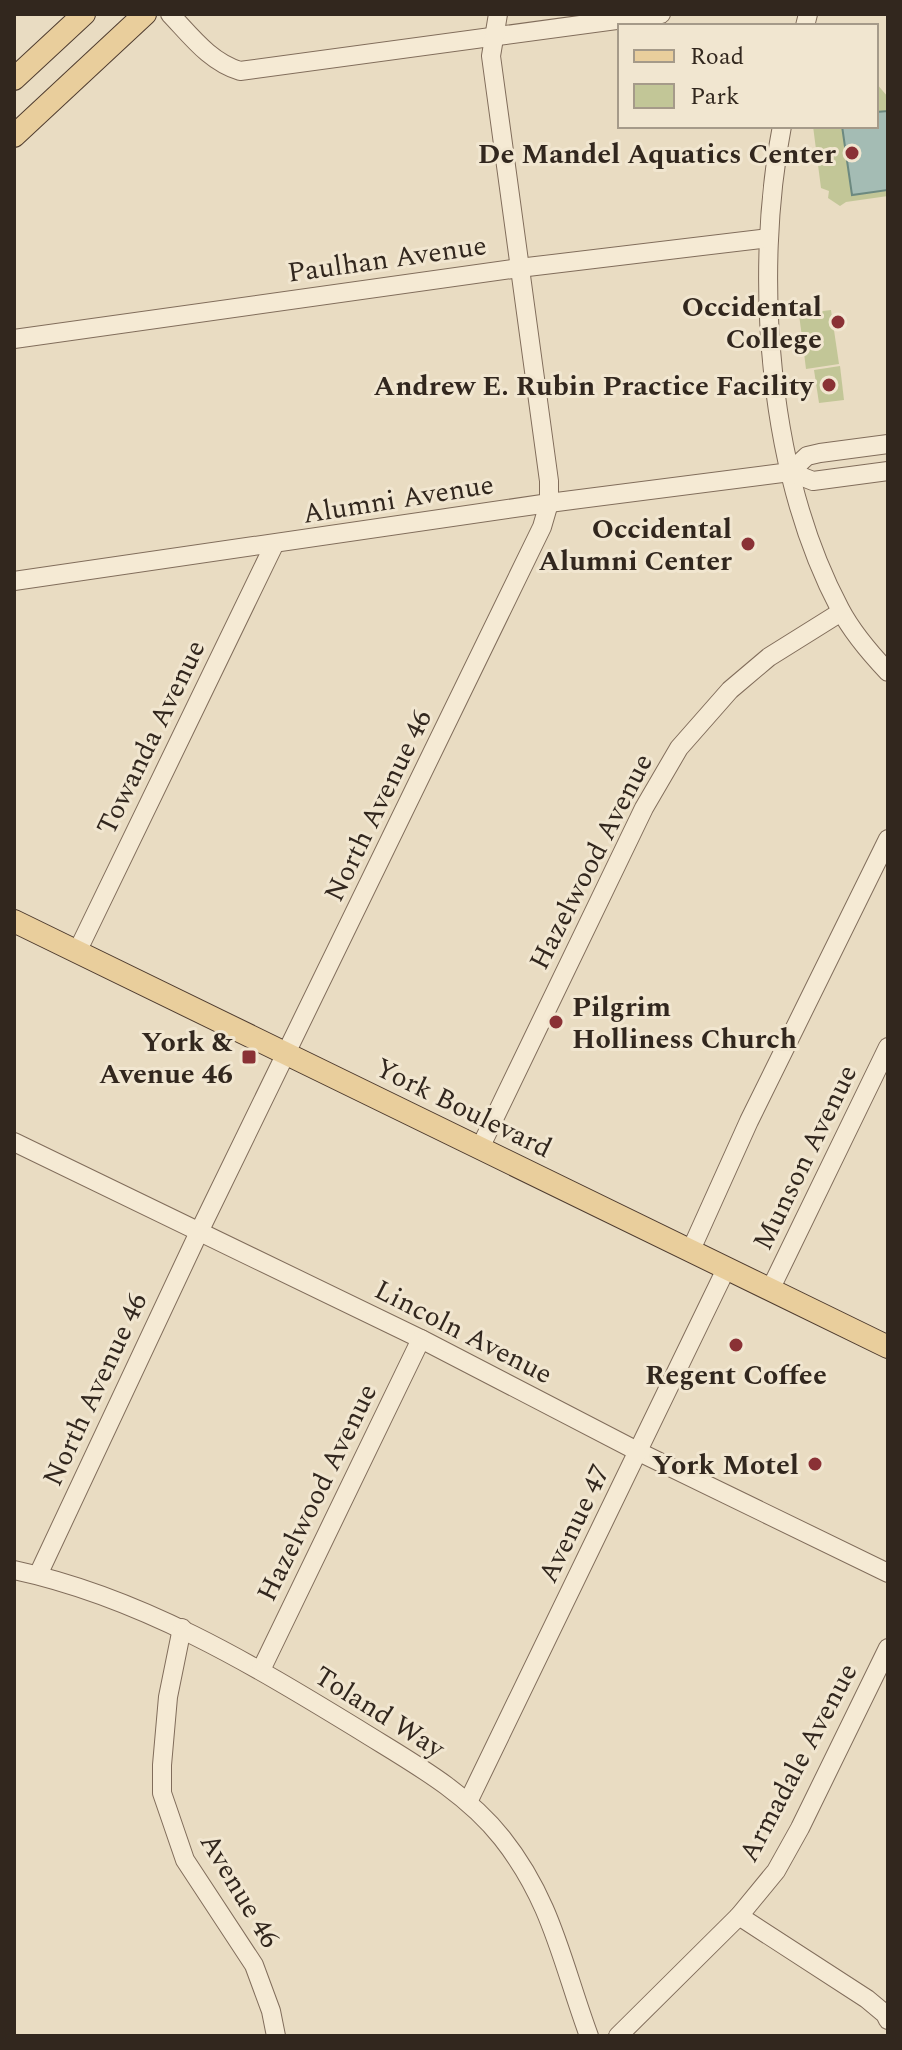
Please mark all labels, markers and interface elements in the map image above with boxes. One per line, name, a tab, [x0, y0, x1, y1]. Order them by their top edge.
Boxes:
legend	[618, 24, 878, 128]
text: Road	[690, 39, 744, 75]
text: Park	[690, 79, 740, 115]
place label: De Mandel Aquatics Center	[478, 133, 836, 176]
marker: De Mandel Aquatics Center	[843, 144, 861, 162]
street label: Paulhan Avenue	[285, 224, 489, 295]
place label: Occidental College	[682, 286, 822, 361]
marker: Occidental College	[829, 313, 847, 331]
place label: Andrew E. Rubin Practice Facility	[374, 365, 815, 408]
marker: Andrew E. Rubin Practice Facility	[820, 376, 838, 394]
street label: Alumni Avenue	[300, 463, 497, 536]
place label: Occidental Alumni Center	[538, 508, 732, 583]
marker: Occidental Alumni Center	[739, 535, 757, 553]
street label: Towanda Avenue	[85, 633, 217, 843]
street label: North Avenue 46	[313, 702, 444, 909]
street label: Hazelwood Avenue	[518, 746, 664, 977]
place label: Pilgrim Holliness Church	[572, 986, 797, 1061]
marker: Pilgrim Holliness Church	[547, 1013, 565, 1031]
place label: York & Avenue 46	[99, 1021, 234, 1096]
street label: York Boulevard	[368, 1047, 559, 1170]
marker: York & Avenue 46	[240, 1048, 258, 1066]
street label: Munson Avenue	[742, 1058, 869, 1258]
street label: Lincoln Avenue	[367, 1269, 560, 1396]
street label: North Avenue 46	[32, 1286, 159, 1494]
marker: Regent Coffee	[727, 1336, 745, 1354]
place label: Regent Coffee	[645, 1354, 827, 1397]
street label: Hazelwood Avenue	[246, 1376, 389, 1609]
place label: York Motel	[652, 1444, 799, 1487]
marker: York Motel	[806, 1455, 824, 1473]
street label: Avenue 47	[527, 1457, 622, 1590]
street label: Toland Way	[305, 1655, 454, 1770]
street label: Armadale Avenue	[728, 1655, 869, 1870]
street label: Avenue 46	[188, 1825, 291, 1956]

